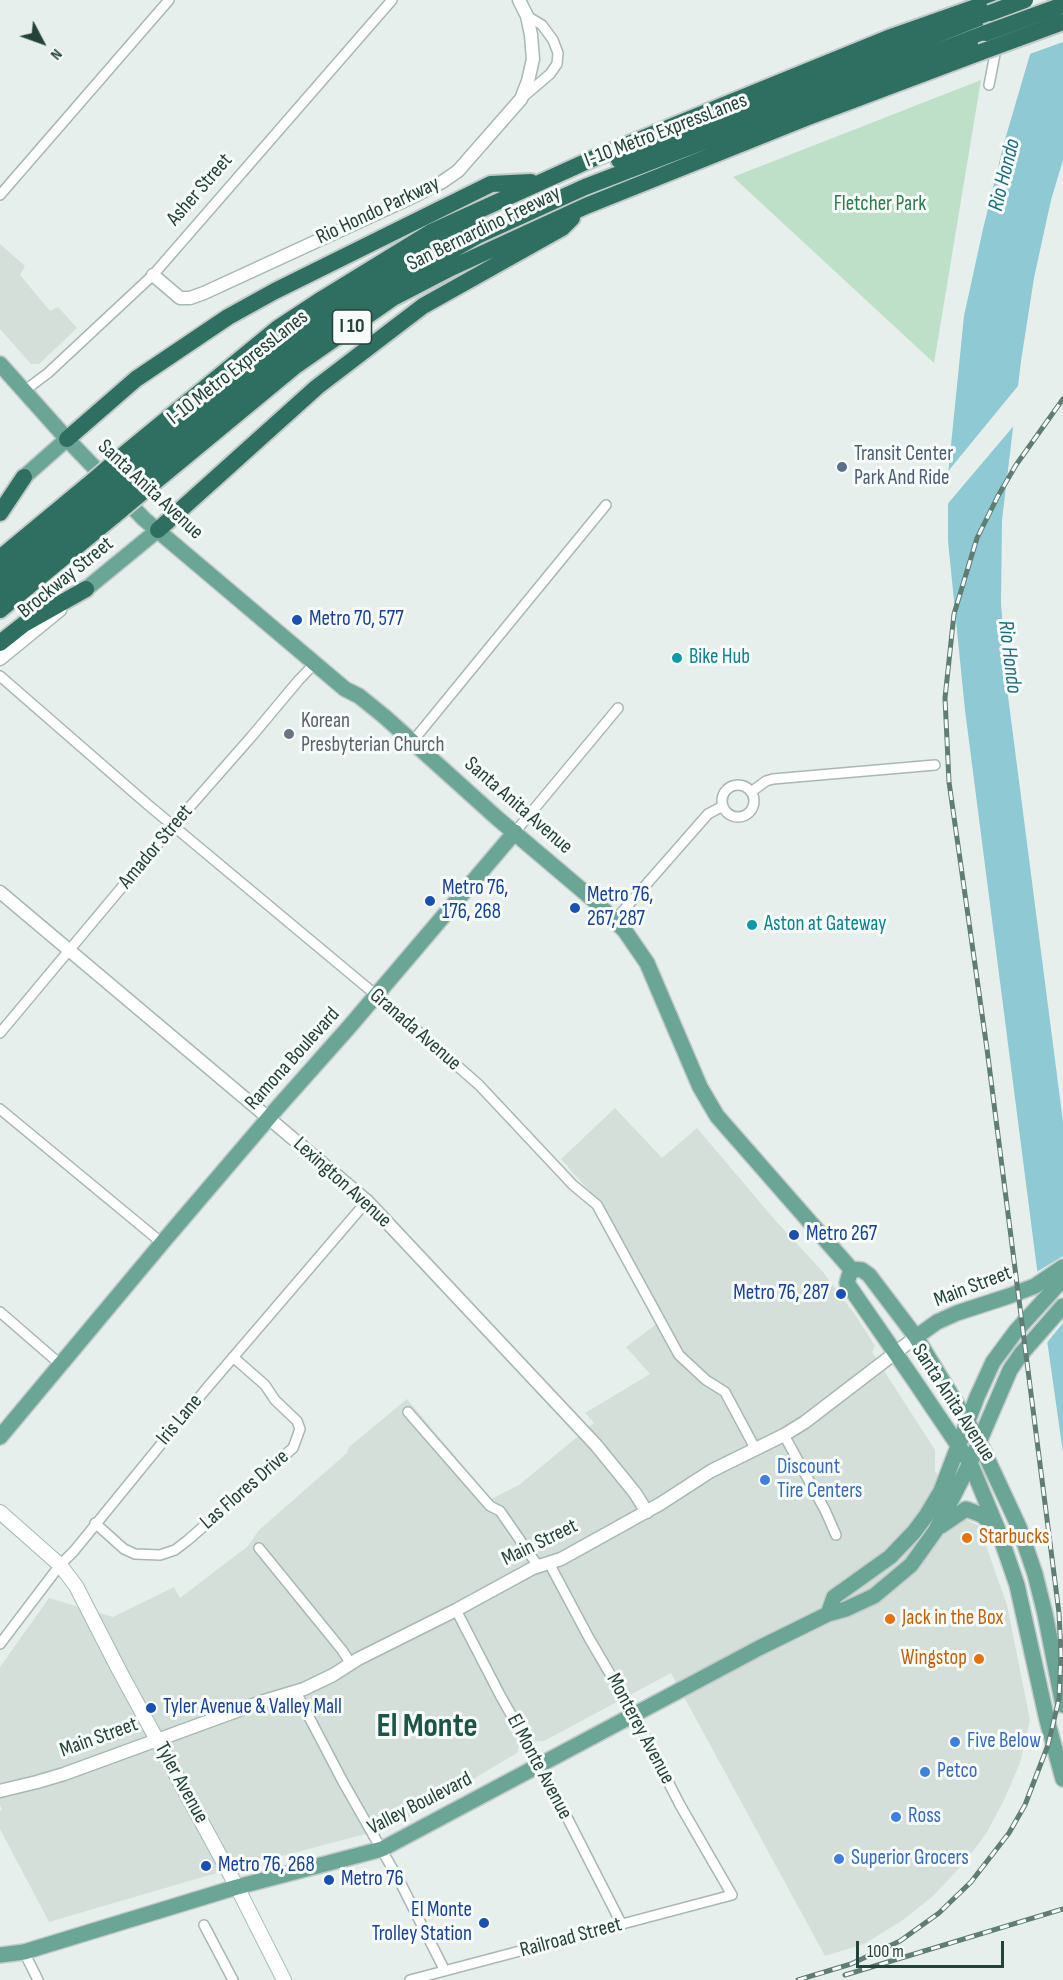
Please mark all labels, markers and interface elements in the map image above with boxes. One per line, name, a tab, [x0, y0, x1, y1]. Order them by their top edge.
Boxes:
north arrow	[12, 12, 72, 72]
text: N	[46, 45, 66, 64]
street label: I-10 Metro ExpressLanes	[581, 88, 751, 174]
water label: Rio Hondo	[983, 136, 1027, 214]
street label: Asher Street	[162, 149, 238, 231]
street label: Rio Hondo Parkway	[312, 171, 444, 251]
street label: San Bernardino Freeway	[403, 181, 565, 277]
park label: Fletcher Park	[834, 192, 926, 218]
street label: I-10 Metro ExpressLanes	[162, 305, 314, 431]
road number: I 10	[332, 310, 372, 344]
street label: Santa Anita Avenue	[92, 435, 208, 545]
place label: Transit Center Park And Ride	[854, 442, 953, 492]
marker: Transit Center Park And Ride	[835, 460, 849, 474]
street label: Brockway Street	[13, 532, 119, 624]
place label: Metro 70, 577	[309, 607, 404, 633]
marker: Metro 70, 577	[290, 613, 304, 627]
water label: Rio Hondo	[991, 619, 1027, 695]
place label: Bike Hub	[689, 645, 750, 671]
marker: Bike Hub	[670, 651, 684, 665]
place label: Korean Presbyterian Church	[301, 709, 444, 759]
marker: Korean Presbyterian Church	[282, 727, 296, 741]
street label: Santa Anita Avenue	[459, 752, 577, 860]
street label: Amador Street	[114, 800, 198, 894]
place label: Metro 76, 176, 268	[442, 876, 508, 926]
place label: Metro 76, 267, 287	[587, 883, 653, 933]
marker: Metro 76, 176, 268	[423, 894, 437, 908]
marker: Metro 76, 267, 287	[568, 901, 582, 915]
place label: Aston at Gateway	[764, 912, 886, 938]
marker: Aston at Gateway	[745, 918, 759, 932]
street label: Granada Avenue	[364, 983, 466, 1077]
street label: Ramona Boulevard	[240, 1002, 346, 1116]
street label: Lexington Avenue	[288, 1132, 396, 1234]
place label: Metro 267	[806, 1222, 877, 1248]
marker: Metro 267	[787, 1228, 801, 1242]
street label: Main Street	[931, 1261, 1015, 1313]
place label: Metro 76, 287	[733, 1281, 829, 1307]
marker: Metro 76, 287	[834, 1287, 848, 1301]
street label: Santa Anita Avenue	[906, 1339, 1000, 1467]
street label: Iris Lane	[152, 1390, 208, 1450]
street label: Las Flores Drive	[196, 1445, 294, 1535]
place label: Discount Tire Centers	[777, 1455, 862, 1505]
marker: Discount Tire Centers	[758, 1473, 772, 1487]
street label: Main Street	[498, 1514, 582, 1572]
place label: Starbucks	[979, 1525, 1050, 1551]
marker: Starbucks	[960, 1531, 974, 1545]
place label: Jack in the Box	[902, 1606, 1003, 1632]
marker: Jack in the Box	[883, 1612, 897, 1626]
place label: Wingstop	[901, 1646, 967, 1672]
marker: Wingstop	[972, 1652, 986, 1666]
street label: Monterey Avenue	[600, 1669, 680, 1789]
place label: Tyler Avenue & Valley Mall	[163, 1695, 342, 1721]
marker: Tyler Avenue & Valley Mall	[144, 1701, 158, 1715]
district label: El Monte	[376, 1708, 478, 1748]
street label: El Monte Avenue	[501, 1710, 577, 1824]
street label: Main Street	[57, 1712, 141, 1764]
place label: Five Below	[967, 1729, 1041, 1755]
marker: Five Below	[948, 1735, 962, 1749]
street label: Tyler Avenue	[148, 1738, 214, 1828]
place label: Petco	[937, 1759, 978, 1785]
marker: Petco	[918, 1765, 932, 1779]
street label: Valley Boulevard	[364, 1767, 476, 1841]
place label: Ross	[908, 1804, 941, 1830]
marker: Ross	[889, 1810, 903, 1824]
place label: Superior Grocers	[851, 1846, 969, 1872]
marker: Superior Grocers	[832, 1852, 846, 1866]
place label: Metro 76, 268	[218, 1853, 315, 1879]
marker: Metro 76, 268	[199, 1859, 213, 1873]
place label: Metro 76	[341, 1867, 404, 1893]
marker: Metro 76	[322, 1873, 336, 1887]
place label: El Monte Trolley Station	[372, 1898, 472, 1948]
street label: Railroad Street	[517, 1912, 625, 1964]
marker: El Monte Trolley Station	[477, 1916, 491, 1930]
scale bar	[859, 1929, 1008, 1967]
text: 100 m	[867, 1941, 904, 1962]

